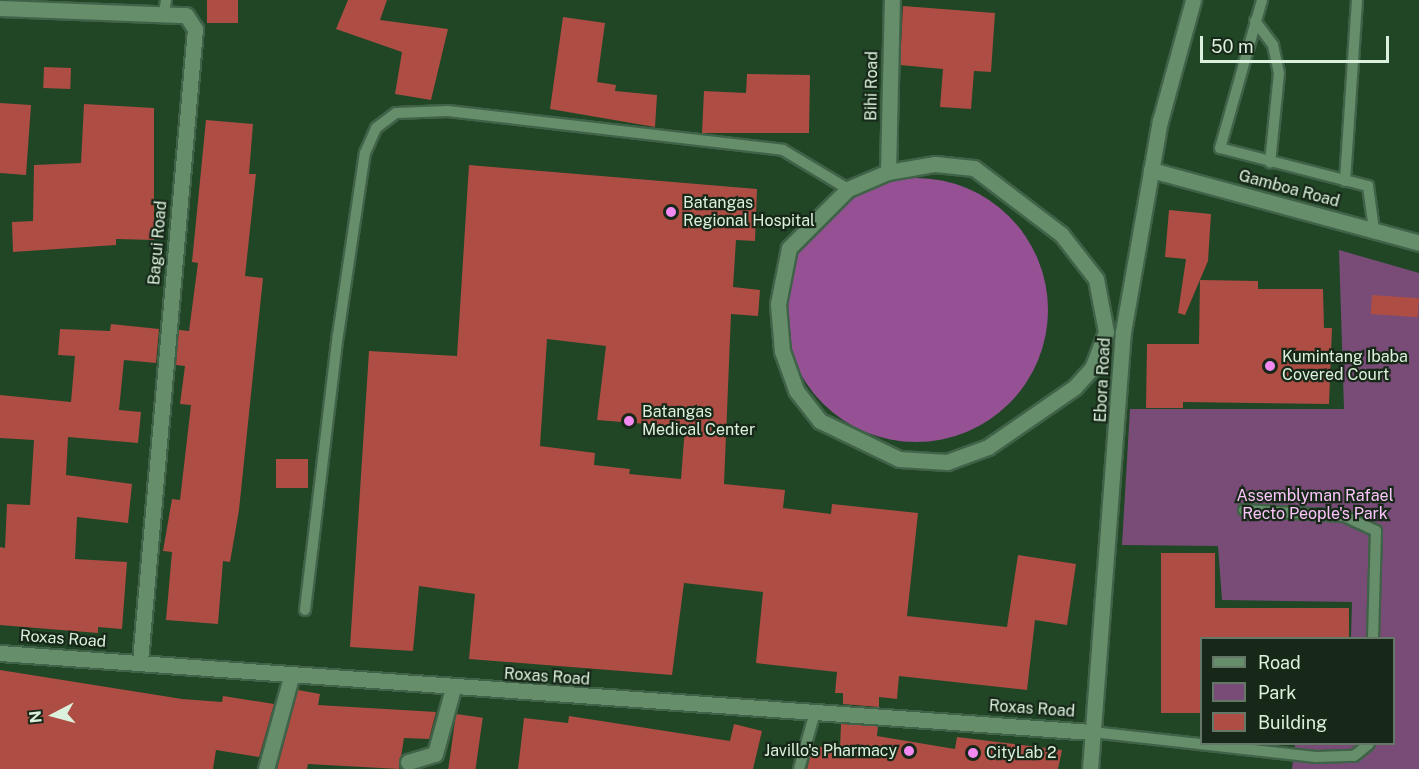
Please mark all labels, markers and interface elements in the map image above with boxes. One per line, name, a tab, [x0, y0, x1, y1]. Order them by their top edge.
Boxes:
scale bar	[1203, 24, 1392, 62]
text: 50 m	[1211, 36, 1254, 57]
street label: Bihi Road	[862, 51, 882, 121]
street label: Gamboa Road	[1237, 166, 1341, 212]
place label: Batangas Regional Hospital	[683, 193, 815, 231]
street label: Bagui Road	[145, 200, 171, 286]
marker: Batangas Regional Hospital	[664, 205, 678, 219]
street label: Ebora Road	[1091, 337, 1115, 423]
place label: Kumintang Ibaba Covered Court	[1282, 347, 1408, 385]
marker: Kumintang Ibaba Covered Court	[1263, 359, 1277, 373]
place label: Batangas Medical Center	[642, 402, 755, 440]
marker: Batangas Medical Center	[620, 412, 638, 430]
park label: Assemblyman Rafael Recto People's Park	[1236, 486, 1394, 524]
street label: Roxas Road	[19, 626, 107, 652]
legend	[1200, 637, 1395, 745]
text: Road	[1258, 652, 1301, 673]
street label: Roxas Road	[503, 664, 591, 690]
text: Park	[1258, 682, 1296, 703]
north arrow	[24, 685, 84, 745]
street label: Roxas Road	[988, 696, 1076, 722]
text: N	[26, 710, 46, 724]
text: Building	[1258, 712, 1327, 733]
place label: Javillo's Pharmacy	[764, 741, 897, 761]
place label: CityLab 2	[986, 743, 1057, 763]
marker: Javillo's Pharmacy	[902, 744, 916, 758]
marker: CityLab 2	[964, 744, 982, 762]

